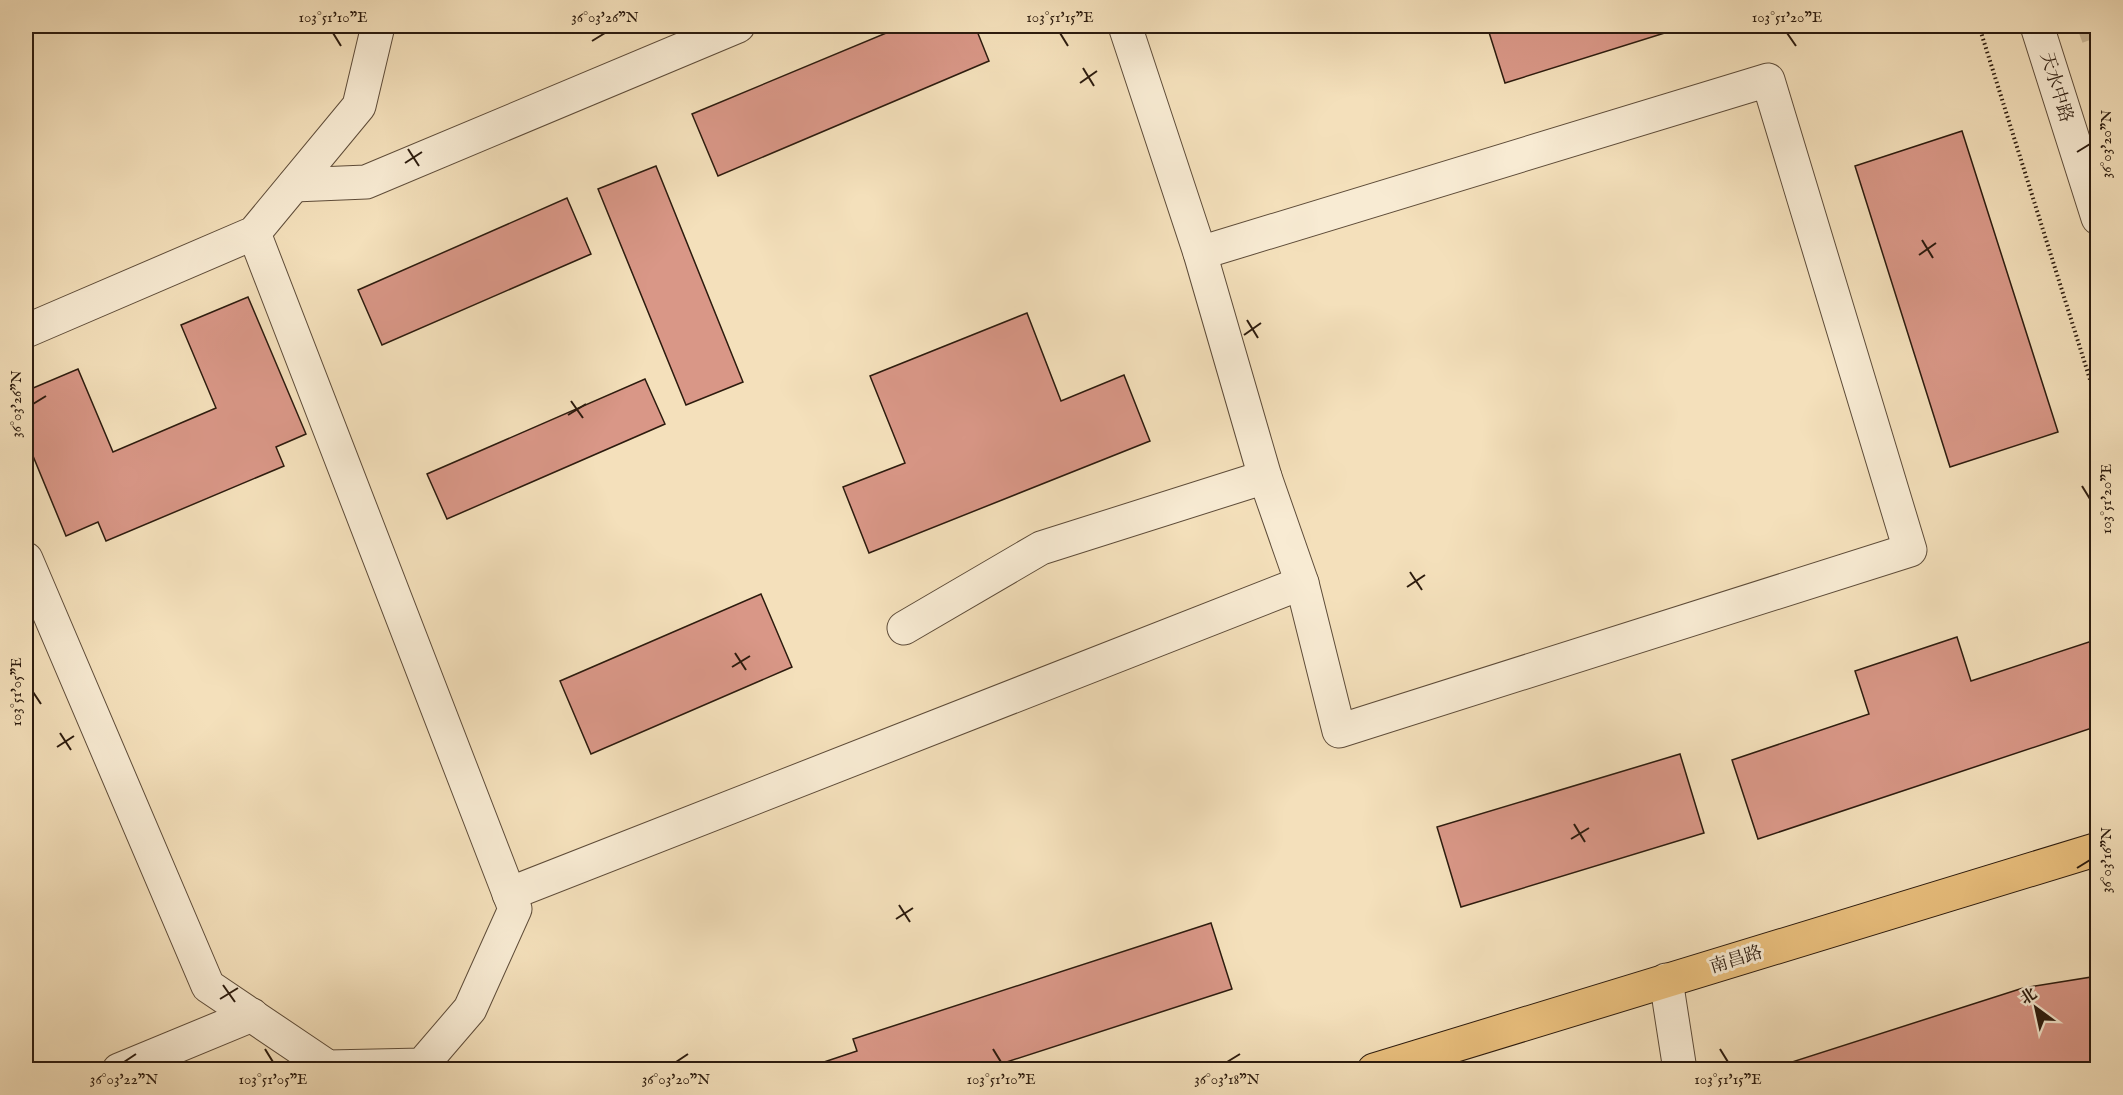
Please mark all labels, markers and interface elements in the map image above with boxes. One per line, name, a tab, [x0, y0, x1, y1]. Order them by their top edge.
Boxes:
text: 103°51'10"E	[298, 8, 368, 27]
text: 36°03'26"N	[571, 8, 639, 27]
text: 103°51'15"E	[1026, 8, 1094, 27]
text: 103°51'20"E	[1752, 8, 1822, 27]
street label: 天水中路	[2034, 50, 2077, 125]
text: 36°03'20"N	[2097, 110, 2116, 178]
text: 36°03'26"N	[7, 370, 26, 438]
text: 103°51'20"E	[2097, 464, 2116, 534]
text: 103°51'05"E	[7, 657, 26, 727]
text: 36°03'16"N	[2097, 827, 2116, 893]
street label: 南昌路	[1707, 942, 1766, 979]
north arrow	[2006, 978, 2066, 1038]
text: 北	[2017, 984, 2041, 1010]
text: 36°03'22"N	[90, 1070, 158, 1089]
text: 103°51'05"E	[238, 1070, 308, 1089]
text: 36°03'20"N	[642, 1070, 710, 1089]
text: 103°51'10"E	[966, 1070, 1036, 1089]
text: 36°03'18"N	[1194, 1070, 1260, 1089]
text: 103°51'15"E	[1694, 1070, 1762, 1089]

